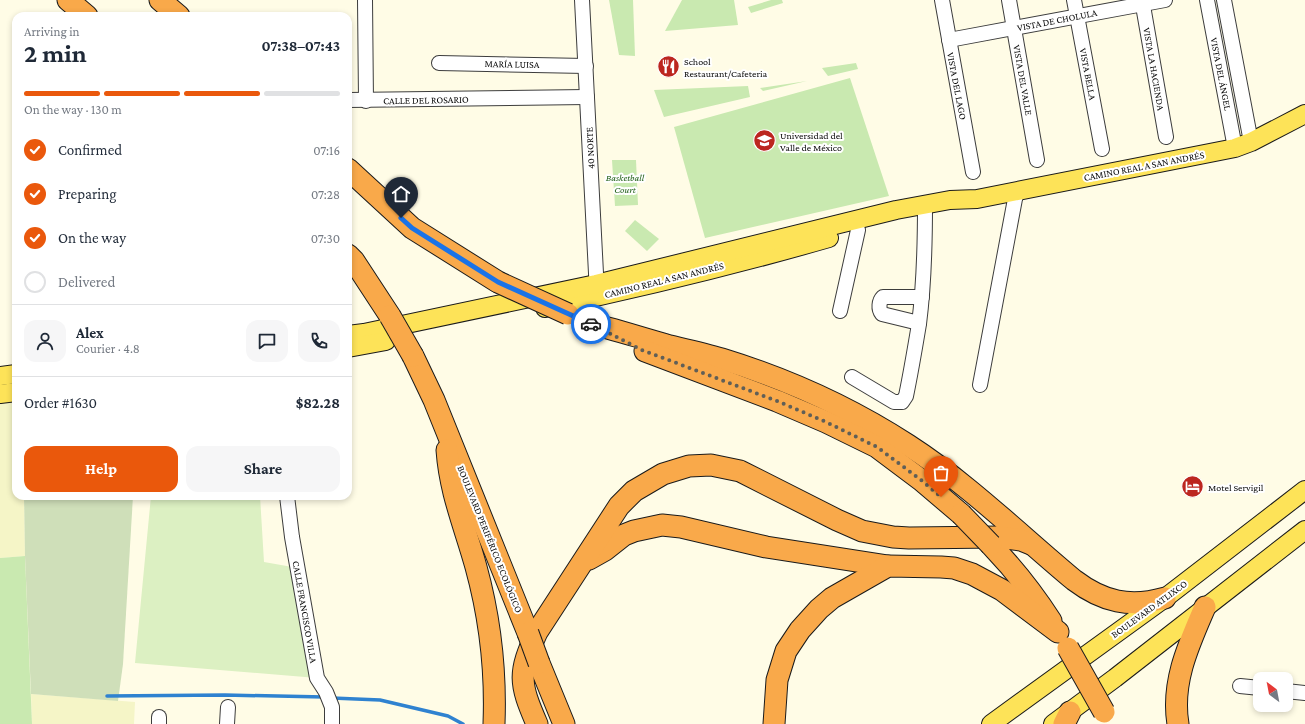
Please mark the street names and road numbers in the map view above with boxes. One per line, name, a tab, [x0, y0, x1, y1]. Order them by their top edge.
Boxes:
street label: VISTA DE CHOLULA	[1016, 7, 1098, 33]
street label: VISTA LA HACIENDA	[1141, 27, 1167, 112]
street label: VISTA DEL ÁNGEL	[1209, 37, 1233, 111]
street label: VISTA DEL VALLE	[1011, 44, 1035, 117]
street label: VISTA BELLA	[1078, 47, 1098, 101]
street label: VISTA DEL LAGO	[945, 51, 969, 121]
street label: MARÍA LUISA	[484, 58, 540, 70]
street label: CALLE DEL ROSARIO	[383, 94, 469, 106]
street label: 40 NORTE	[583, 126, 597, 169]
street label: CAMINO REAL A SAN ANDRÉS	[1083, 149, 1205, 183]
street label: CAMINO REAL A SAN ANDRÉS	[603, 260, 725, 300]
street label: BOULEVARD PERIFÉRICO ECOLÓGICO	[455, 464, 525, 615]
street label: CALLE FRANCISCO VILLA	[291, 560, 319, 664]
street label: BOULEVARD ATLIXCO	[1109, 578, 1189, 640]

